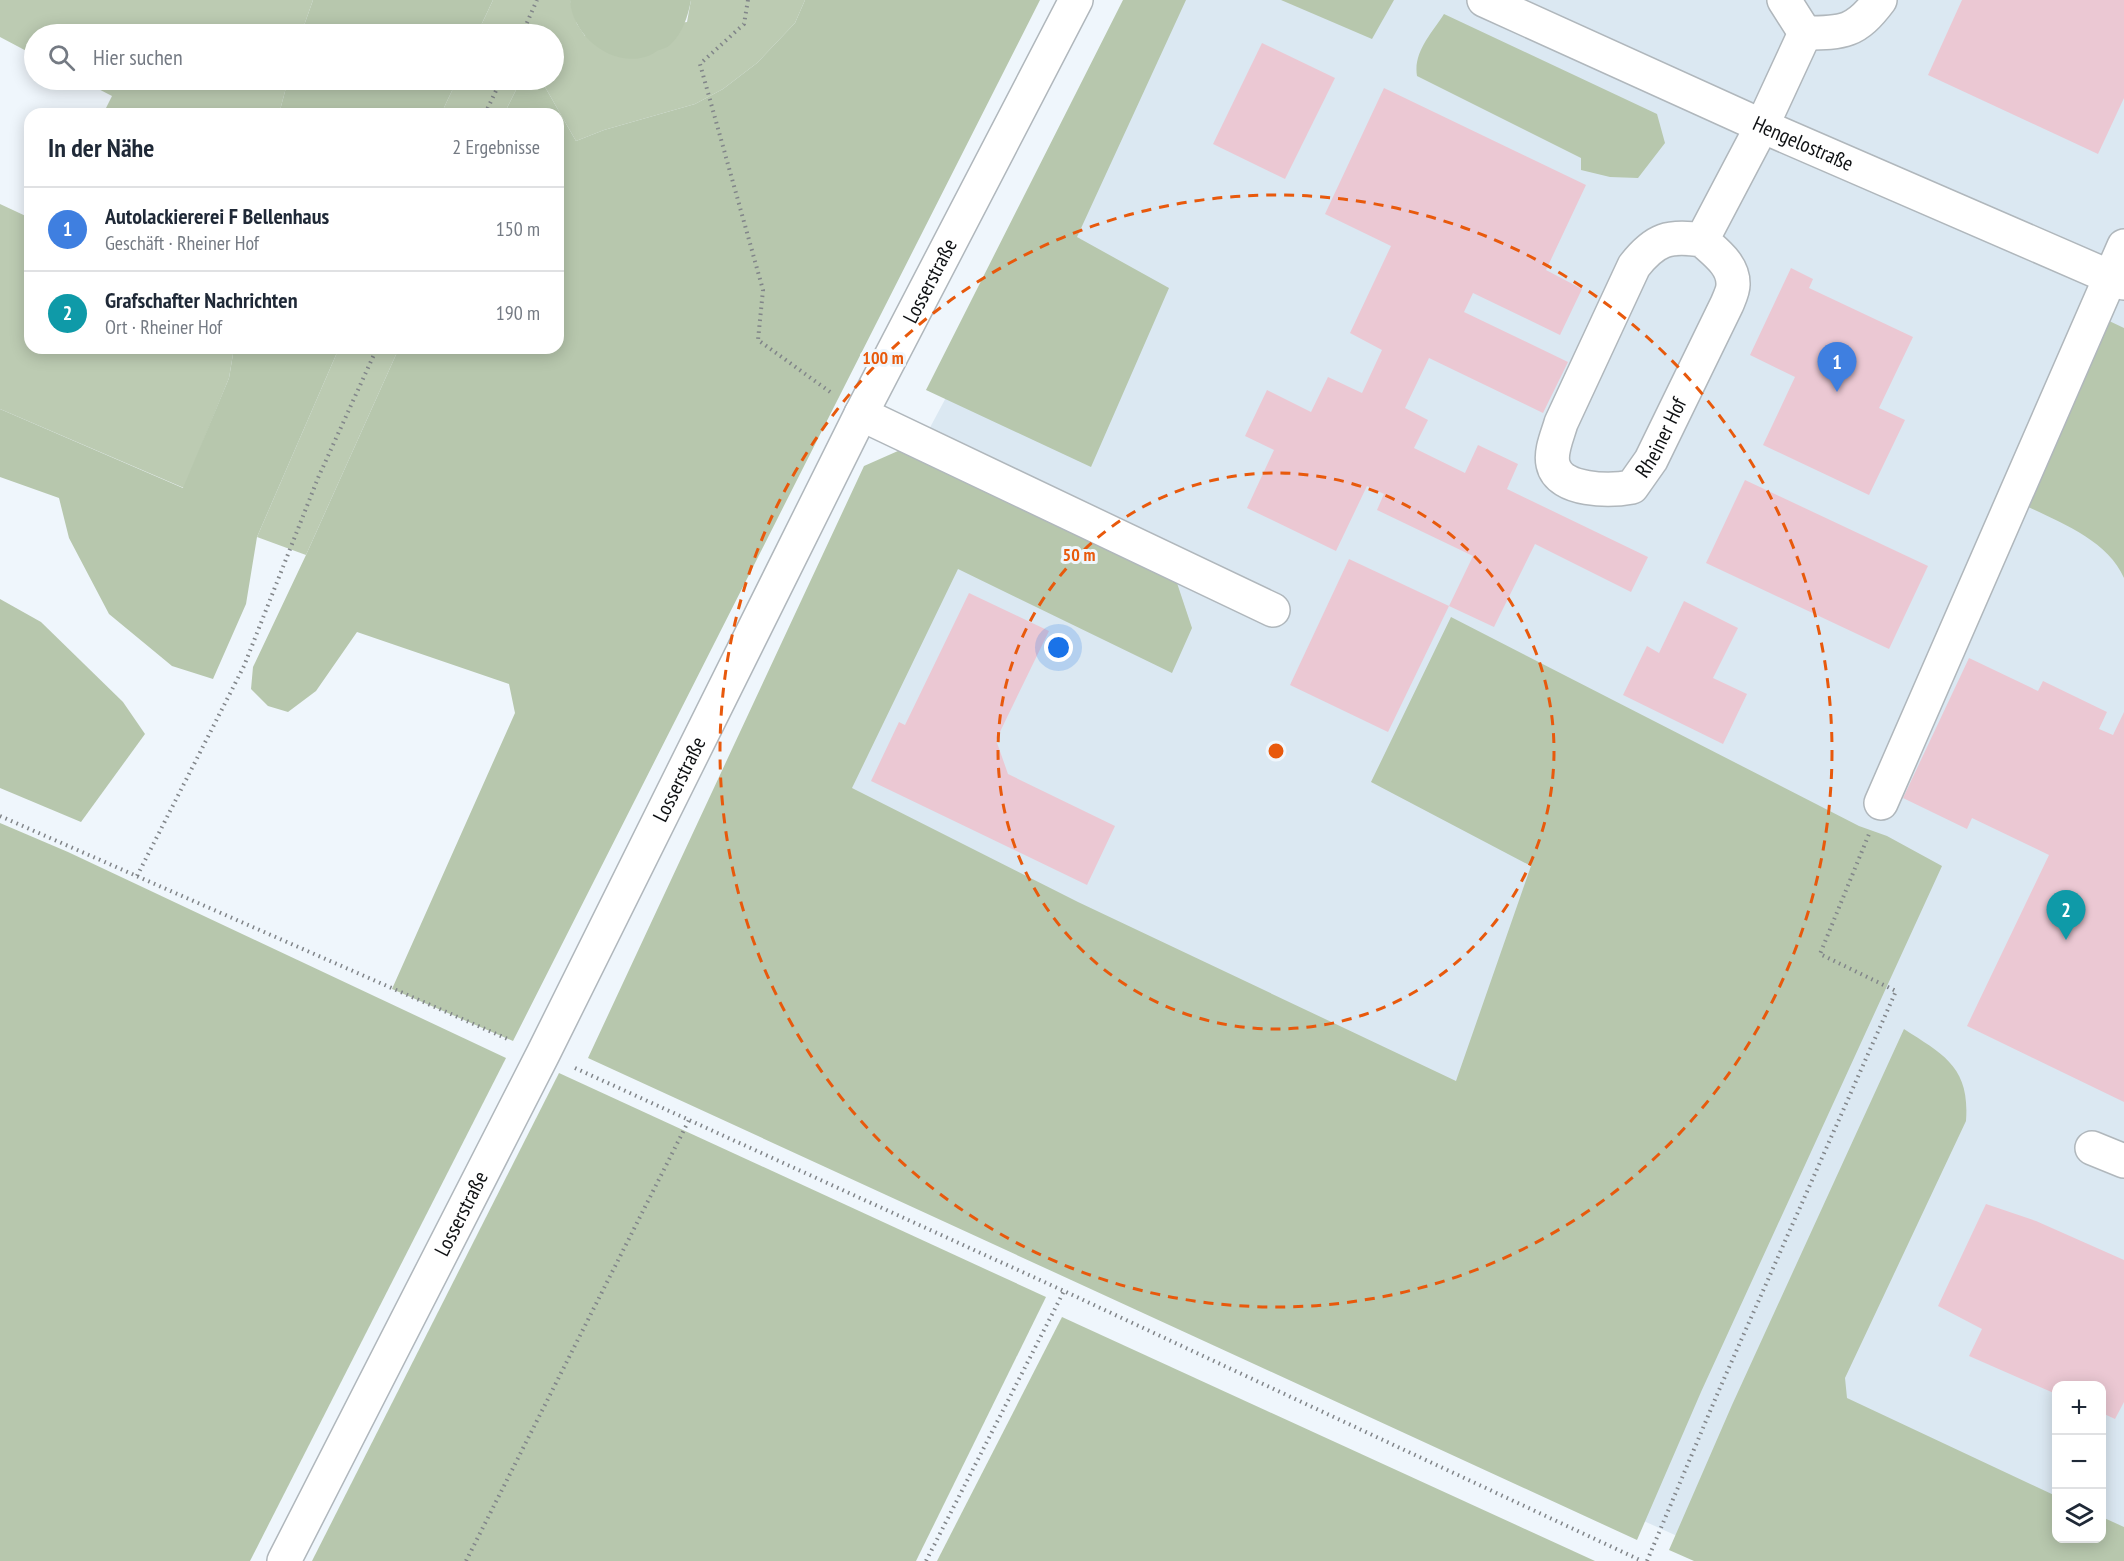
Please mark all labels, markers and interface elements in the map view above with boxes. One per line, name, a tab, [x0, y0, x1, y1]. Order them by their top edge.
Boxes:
search box	[24, 24, 564, 90]
icon: search	[45, 41, 78, 74]
text: Hier suchen	[93, 43, 183, 71]
street label: Hengelostraße	[1749, 110, 1858, 177]
text: In der Nähe	[48, 131, 154, 164]
text: 2 Ergebnisse	[452, 134, 540, 160]
text: Autolackiererei F Bellenhaus	[105, 202, 329, 230]
text: 1	[63, 216, 72, 242]
text: 150 m	[496, 216, 540, 242]
text: Geschäft · Rheiner Hof	[105, 230, 259, 256]
street label: Losserstraße	[897, 234, 963, 327]
text: Grafschafter Nachrichten	[105, 286, 298, 314]
text: 2	[63, 300, 72, 326]
text: 190 m	[496, 300, 540, 326]
text: Ort · Rheiner Hof	[105, 314, 222, 340]
pin: 1	[1818, 342, 1856, 392]
text: 100 m	[862, 346, 904, 369]
street label: Rheiner Hof	[1629, 393, 1693, 483]
text: 50 m	[1063, 543, 1095, 566]
your location	[1044, 633, 1073, 662]
street label: Losserstraße	[647, 732, 711, 826]
centre of rings	[1266, 741, 1286, 761]
pin: 2	[2046, 890, 2086, 940]
street label: Losserstraße	[428, 1167, 494, 1260]
map controls	[2052, 1381, 2106, 1543]
button: +	[2052, 1381, 2106, 1435]
button: −	[2052, 1435, 2106, 1489]
button: layers	[2052, 1489, 2106, 1543]

